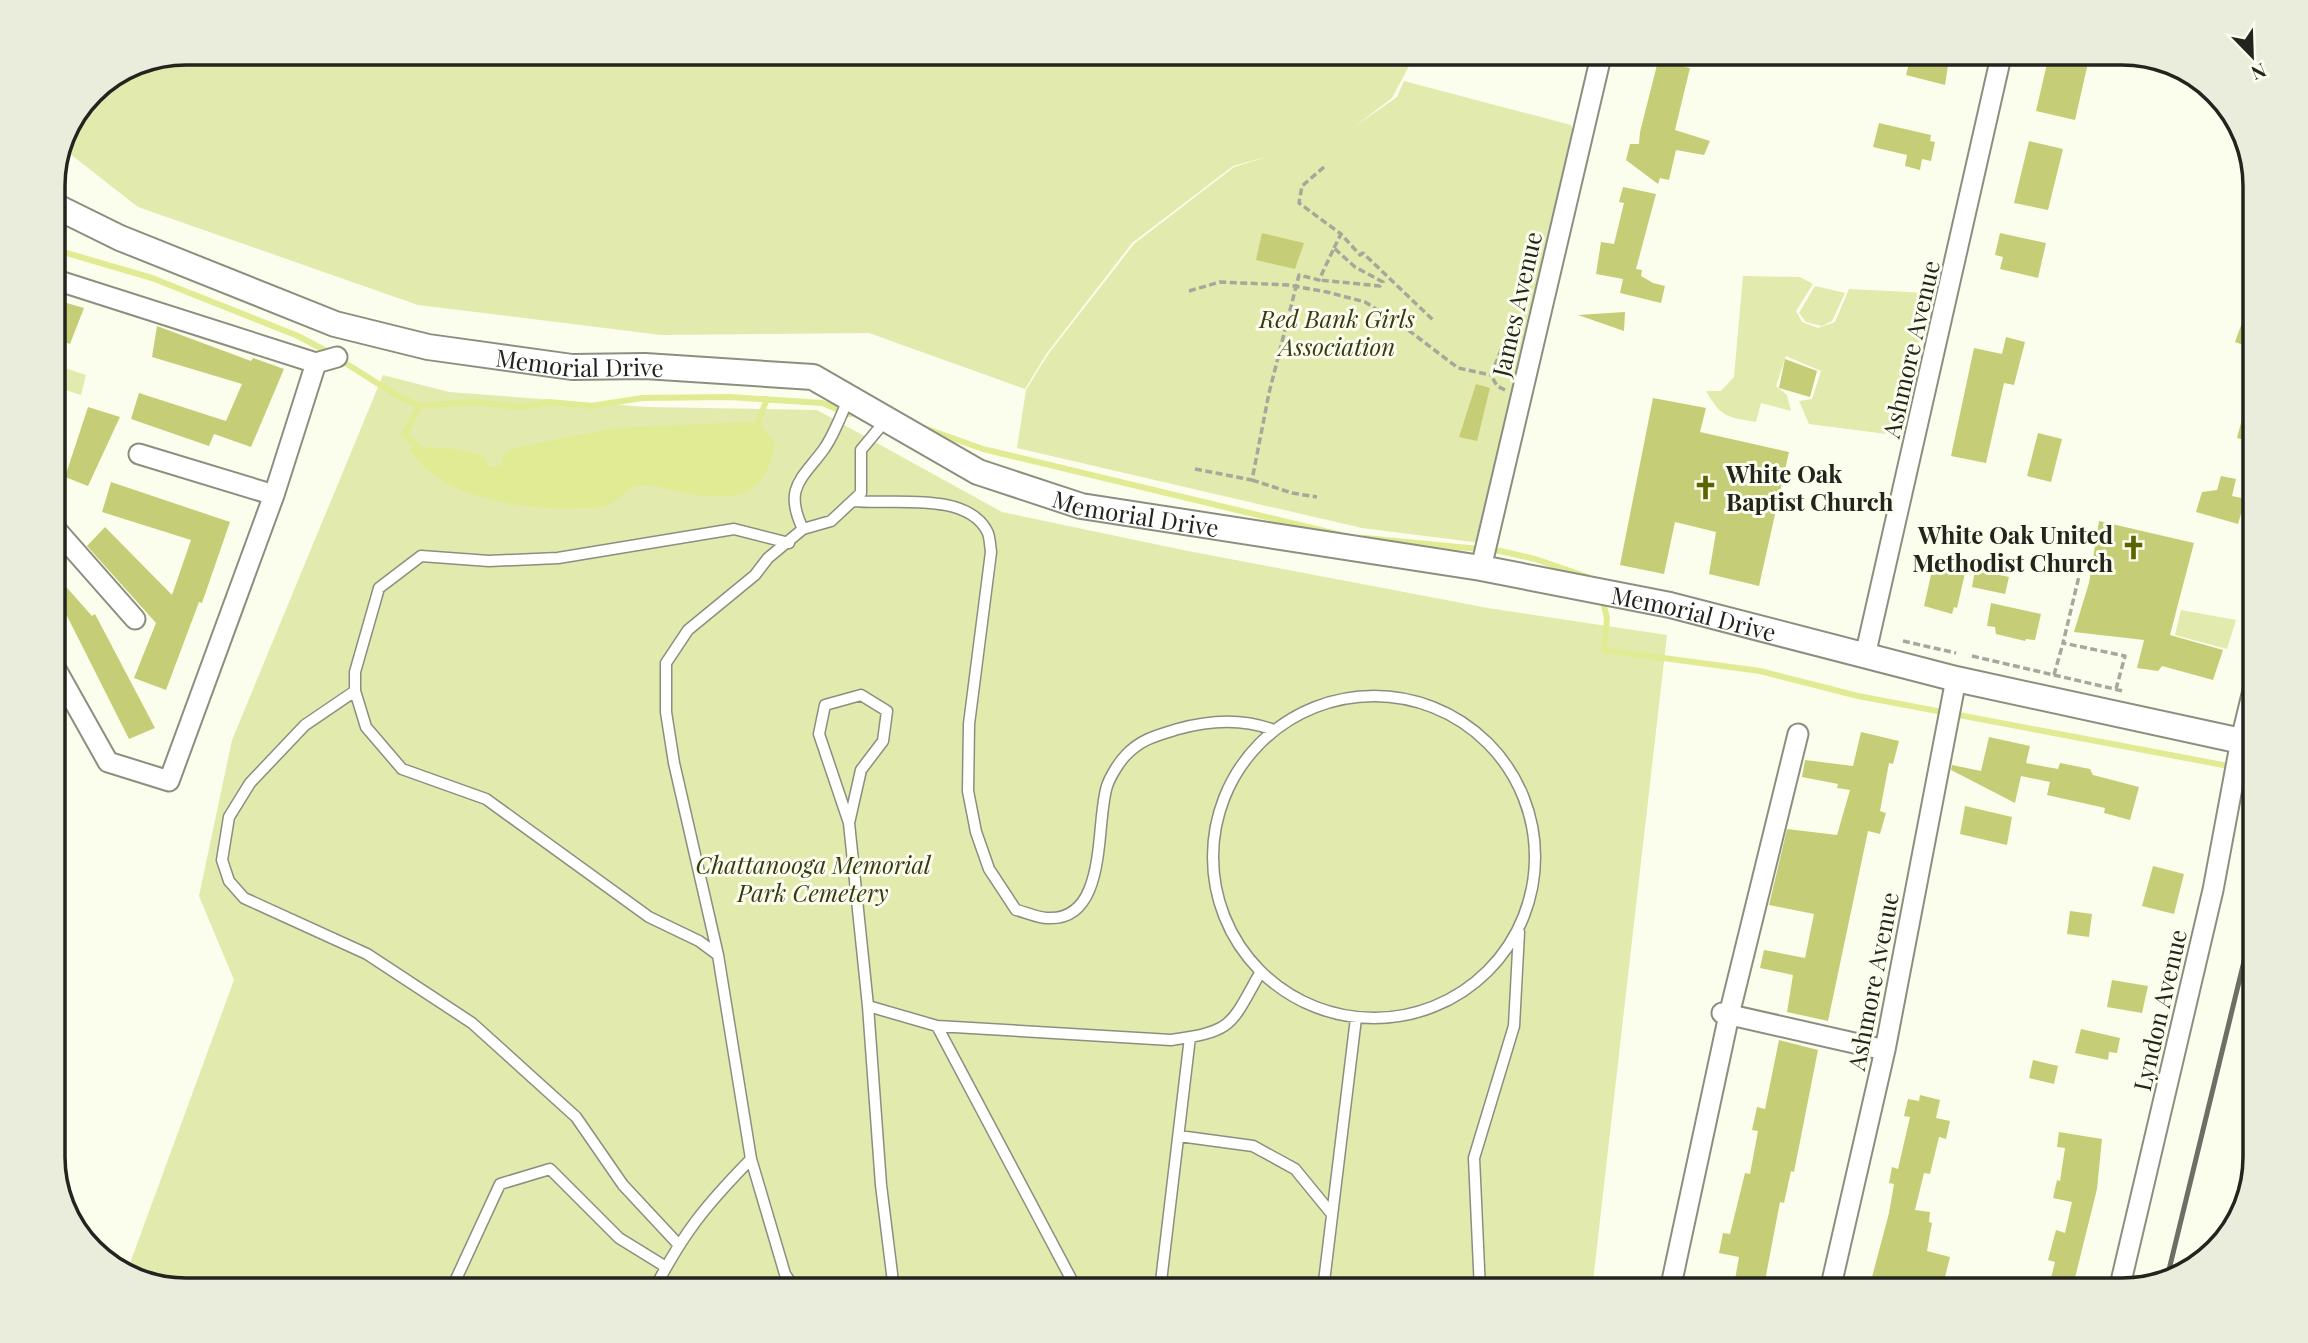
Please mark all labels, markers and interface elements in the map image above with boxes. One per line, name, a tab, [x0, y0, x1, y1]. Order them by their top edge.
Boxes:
north arrow	[2217, 21, 2287, 91]
text: N	[2247, 58, 2270, 87]
street label: James Avenue	[1484, 228, 1548, 381]
street label: Ashmore Avenue	[1874, 257, 1946, 442]
park label: Red Bank Girls Association	[1258, 302, 1415, 362]
street label: Memorial Drive	[494, 341, 665, 383]
place label: White Oak Baptist Church	[1725, 457, 1894, 517]
church icon: White Oak Baptist Church	[1692, 473, 1720, 501]
street label: Memorial Drive	[1049, 482, 1221, 543]
place label: White Oak United Methodist Church	[1912, 518, 2113, 578]
church icon: White Oak United Methodist Church	[2119, 534, 2147, 562]
street label: Memorial Drive	[1609, 578, 1780, 648]
park label: Chattanooga Memorial Park Cemetery	[695, 848, 932, 908]
street label: Ashmore Avenue	[1839, 889, 1905, 1074]
street label: Lyndon Avenue	[2125, 926, 2193, 1094]

